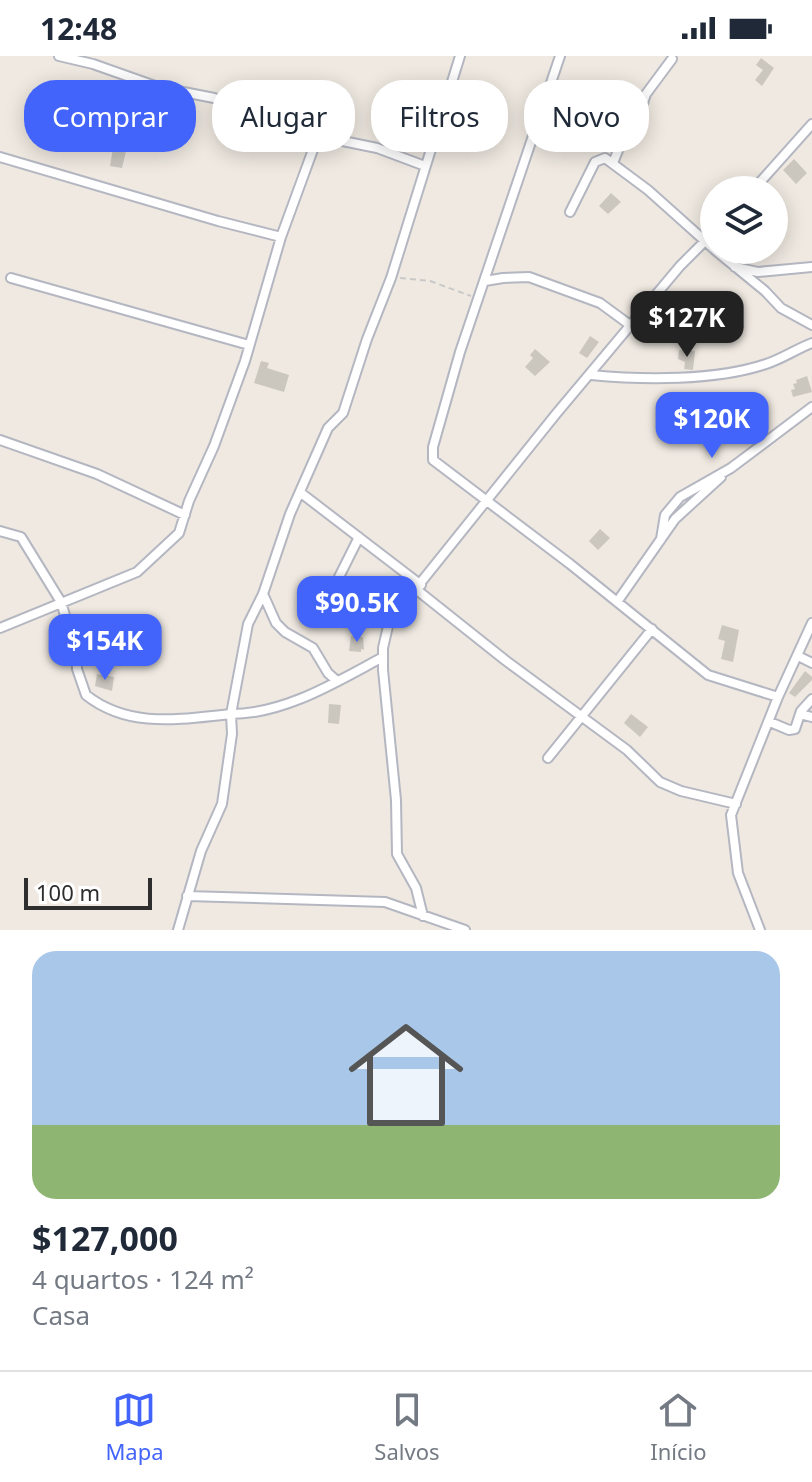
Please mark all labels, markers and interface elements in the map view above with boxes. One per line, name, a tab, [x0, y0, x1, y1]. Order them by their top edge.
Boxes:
text: 12:48	[40, 8, 117, 49]
chip: Comprar	[24, 80, 196, 152]
chip: Alugar	[212, 80, 355, 152]
chip: Filtros	[371, 80, 508, 152]
chip: Novo	[524, 80, 649, 152]
map controls	[700, 176, 788, 264]
button: layers	[700, 176, 788, 264]
pin: $127K	[631, 291, 743, 359]
text: $127K	[649, 299, 725, 335]
pin: $120K	[656, 392, 768, 460]
text: $120K	[674, 400, 750, 436]
pin: $90.5K	[292, 576, 422, 644]
text: $90.5K	[315, 584, 399, 620]
pin: $154K	[49, 614, 161, 682]
text: $154K	[67, 622, 143, 658]
scale bar	[24, 874, 152, 910]
text: 100 m	[36, 877, 100, 907]
icon: home	[334, 1003, 478, 1147]
text: $127,000	[32, 1215, 178, 1261]
text: 4 quartos · 124 m²	[32, 1261, 254, 1297]
text: Casa	[32, 1297, 90, 1333]
tab: Mapa	[105, 1388, 164, 1466]
tab: Salvos	[374, 1388, 439, 1466]
tab: Início	[650, 1388, 707, 1466]

